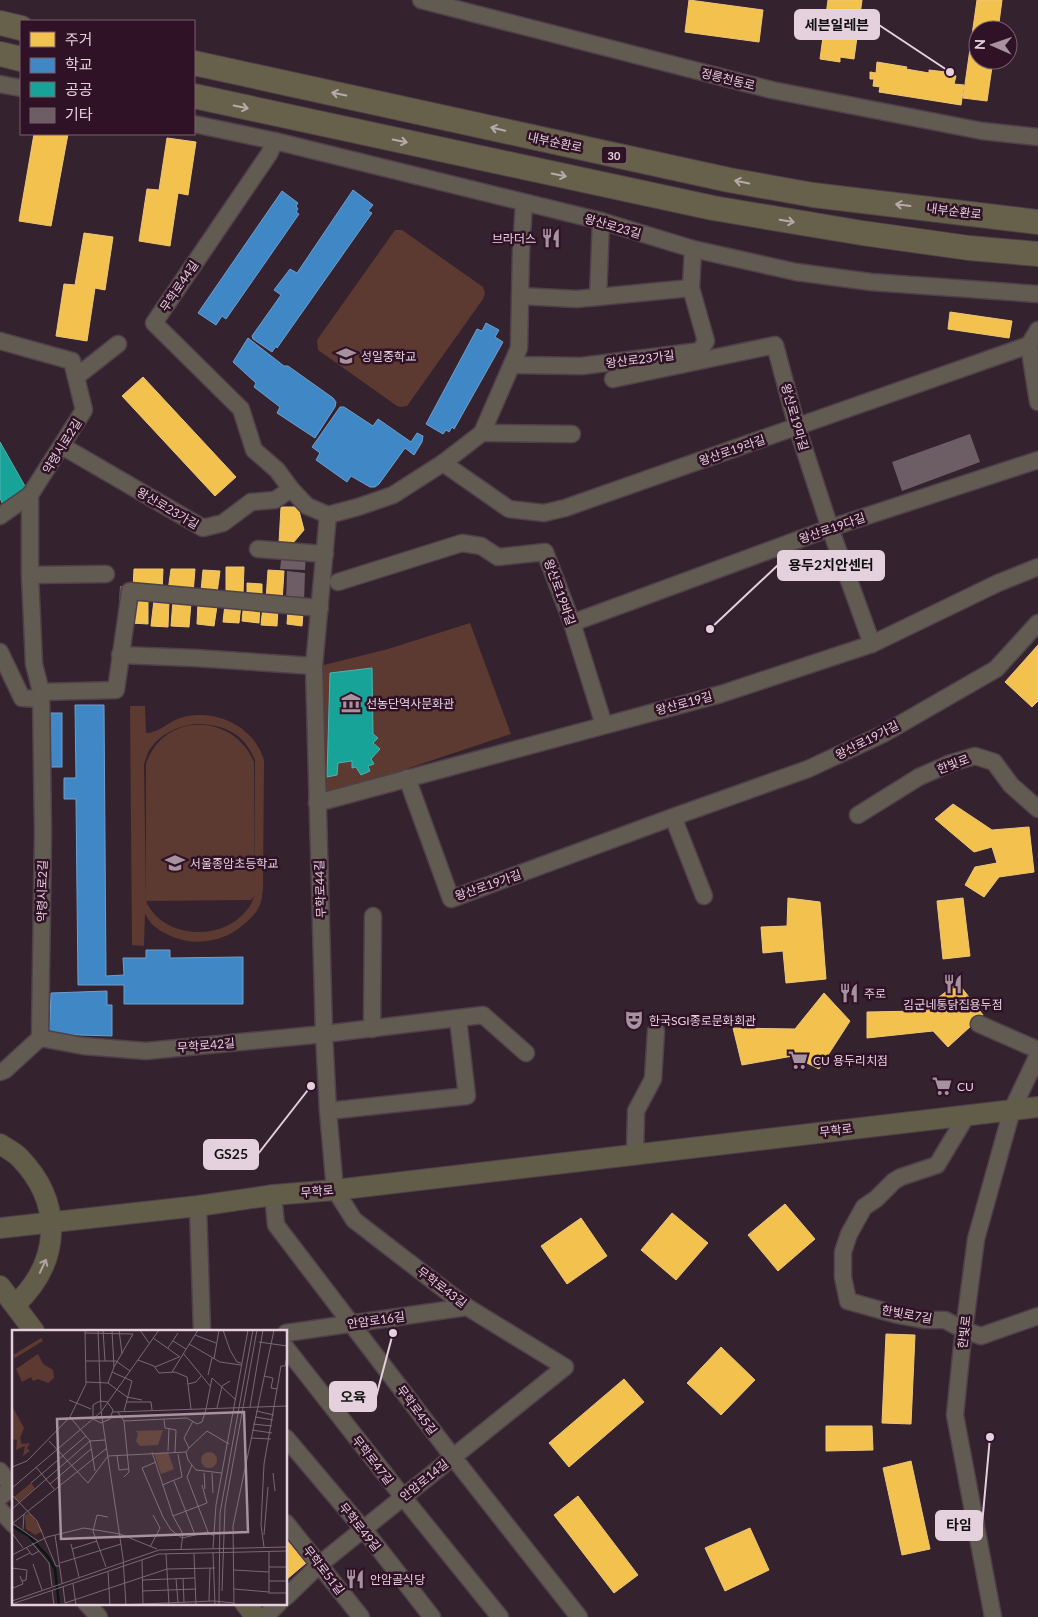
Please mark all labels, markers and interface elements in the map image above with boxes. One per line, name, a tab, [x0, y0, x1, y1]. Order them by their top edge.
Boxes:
callout: 세븐일레븐	[795, 10, 879, 39]
text: 세븐일레븐	[805, 16, 869, 33]
legend	[20, 20, 195, 135]
north arrow	[968, 20, 1018, 70]
text: 주거	[65, 30, 93, 48]
text: N	[971, 39, 988, 50]
text: 학교	[65, 55, 93, 73]
street label: 정릉천동로	[699, 65, 757, 93]
text: 공공	[65, 80, 93, 98]
one-way arrow	[332, 89, 348, 98]
one-way arrow	[233, 102, 249, 112]
text: 기타	[65, 105, 93, 123]
one-way arrow	[490, 124, 506, 133]
street label: 내부순환로	[526, 129, 584, 155]
one-way arrow	[392, 137, 408, 146]
road number: 30	[602, 146, 626, 164]
one-way arrow	[551, 171, 567, 180]
one-way arrow	[734, 177, 750, 186]
one-way arrow	[895, 200, 911, 210]
street label: 내부순환로	[926, 200, 982, 222]
street label: 왕산로23길	[583, 211, 643, 241]
one-way arrow	[779, 216, 795, 226]
restaurant icon: 브라더스	[540, 227, 562, 249]
place label: 브라더스	[492, 231, 536, 246]
street label: 무학로44길	[157, 258, 201, 314]
school or university icon: 성일중학교	[335, 345, 357, 367]
street label: 왕산로23가길	[605, 347, 675, 371]
place label: 성일중학교	[361, 349, 416, 364]
street label: 왕산로19마길	[778, 382, 812, 452]
street label: 약령시로2길	[39, 416, 85, 476]
street label: 왕산로19라길	[697, 432, 767, 468]
street label: 왕산로23가길	[134, 484, 202, 532]
street label: 왕산로19다길	[797, 510, 867, 546]
callout: 용두2치안센터	[778, 551, 884, 580]
text: 용두2치안센터	[788, 556, 874, 573]
street label: 왕산로19바길	[541, 557, 579, 627]
street label: 왕산로19길	[654, 688, 714, 718]
museum icon: 선농단역사문화관	[340, 692, 362, 714]
place label: 선농단역사문화관	[366, 696, 454, 711]
street label: 왕산로19가길	[833, 718, 901, 762]
street label: 한빛로	[935, 751, 971, 777]
school or university icon: 서울종암초등학교	[164, 852, 186, 874]
place label: 서울종암초등학교	[190, 856, 278, 871]
street label: 약령시로2길	[34, 860, 50, 922]
street label: 무학로44길	[311, 860, 329, 918]
street label: 왕산로19가길	[453, 867, 523, 903]
restaurant icon: 김군네통닭집용두점	[942, 973, 964, 995]
restaurant icon: 주로	[838, 982, 860, 1004]
place label: 주로	[864, 986, 886, 1001]
place label: 김군네통닭집용두점	[903, 997, 1003, 1012]
theatre icon: 한국SGI종로문화회관	[623, 1009, 645, 1031]
place label: 한국SGI종로문화회관	[649, 1013, 756, 1028]
street label: 무학로42길	[176, 1035, 236, 1055]
supermarket icon: CU 용두리치점	[787, 1049, 809, 1071]
place label: CU 용두리치점	[813, 1053, 888, 1068]
supermarket icon: CU	[931, 1075, 953, 1097]
place label: CU	[957, 1079, 974, 1094]
street label: 무학로	[819, 1121, 853, 1139]
callout: GS25	[204, 1140, 258, 1169]
text: GS25	[214, 1145, 248, 1162]
street label: 무학로	[300, 1182, 334, 1200]
one-way arrow	[39, 1259, 49, 1274]
street label: 무학로43길	[414, 1264, 470, 1310]
street label: 한빛로7길	[881, 1302, 933, 1326]
street label: 안암로16길	[346, 1309, 406, 1331]
street label: 한빛로	[955, 1315, 973, 1349]
inset map	[12, 1330, 288, 1604]
callout: 오육	[330, 1382, 376, 1411]
street label: 무학로45길	[394, 1382, 440, 1438]
text: 오육	[340, 1388, 366, 1405]
street label: 무학로47길	[349, 1432, 397, 1488]
street label: 안암로14길	[397, 1456, 451, 1504]
street label: 무학로49길	[336, 1500, 384, 1554]
callout: 타임	[936, 1511, 982, 1540]
text: 타임	[946, 1516, 972, 1533]
street label: 무학로51길	[300, 1542, 348, 1598]
restaurant icon: 안암골식당	[344, 1568, 366, 1590]
place label: 안암골식당	[370, 1572, 425, 1587]

